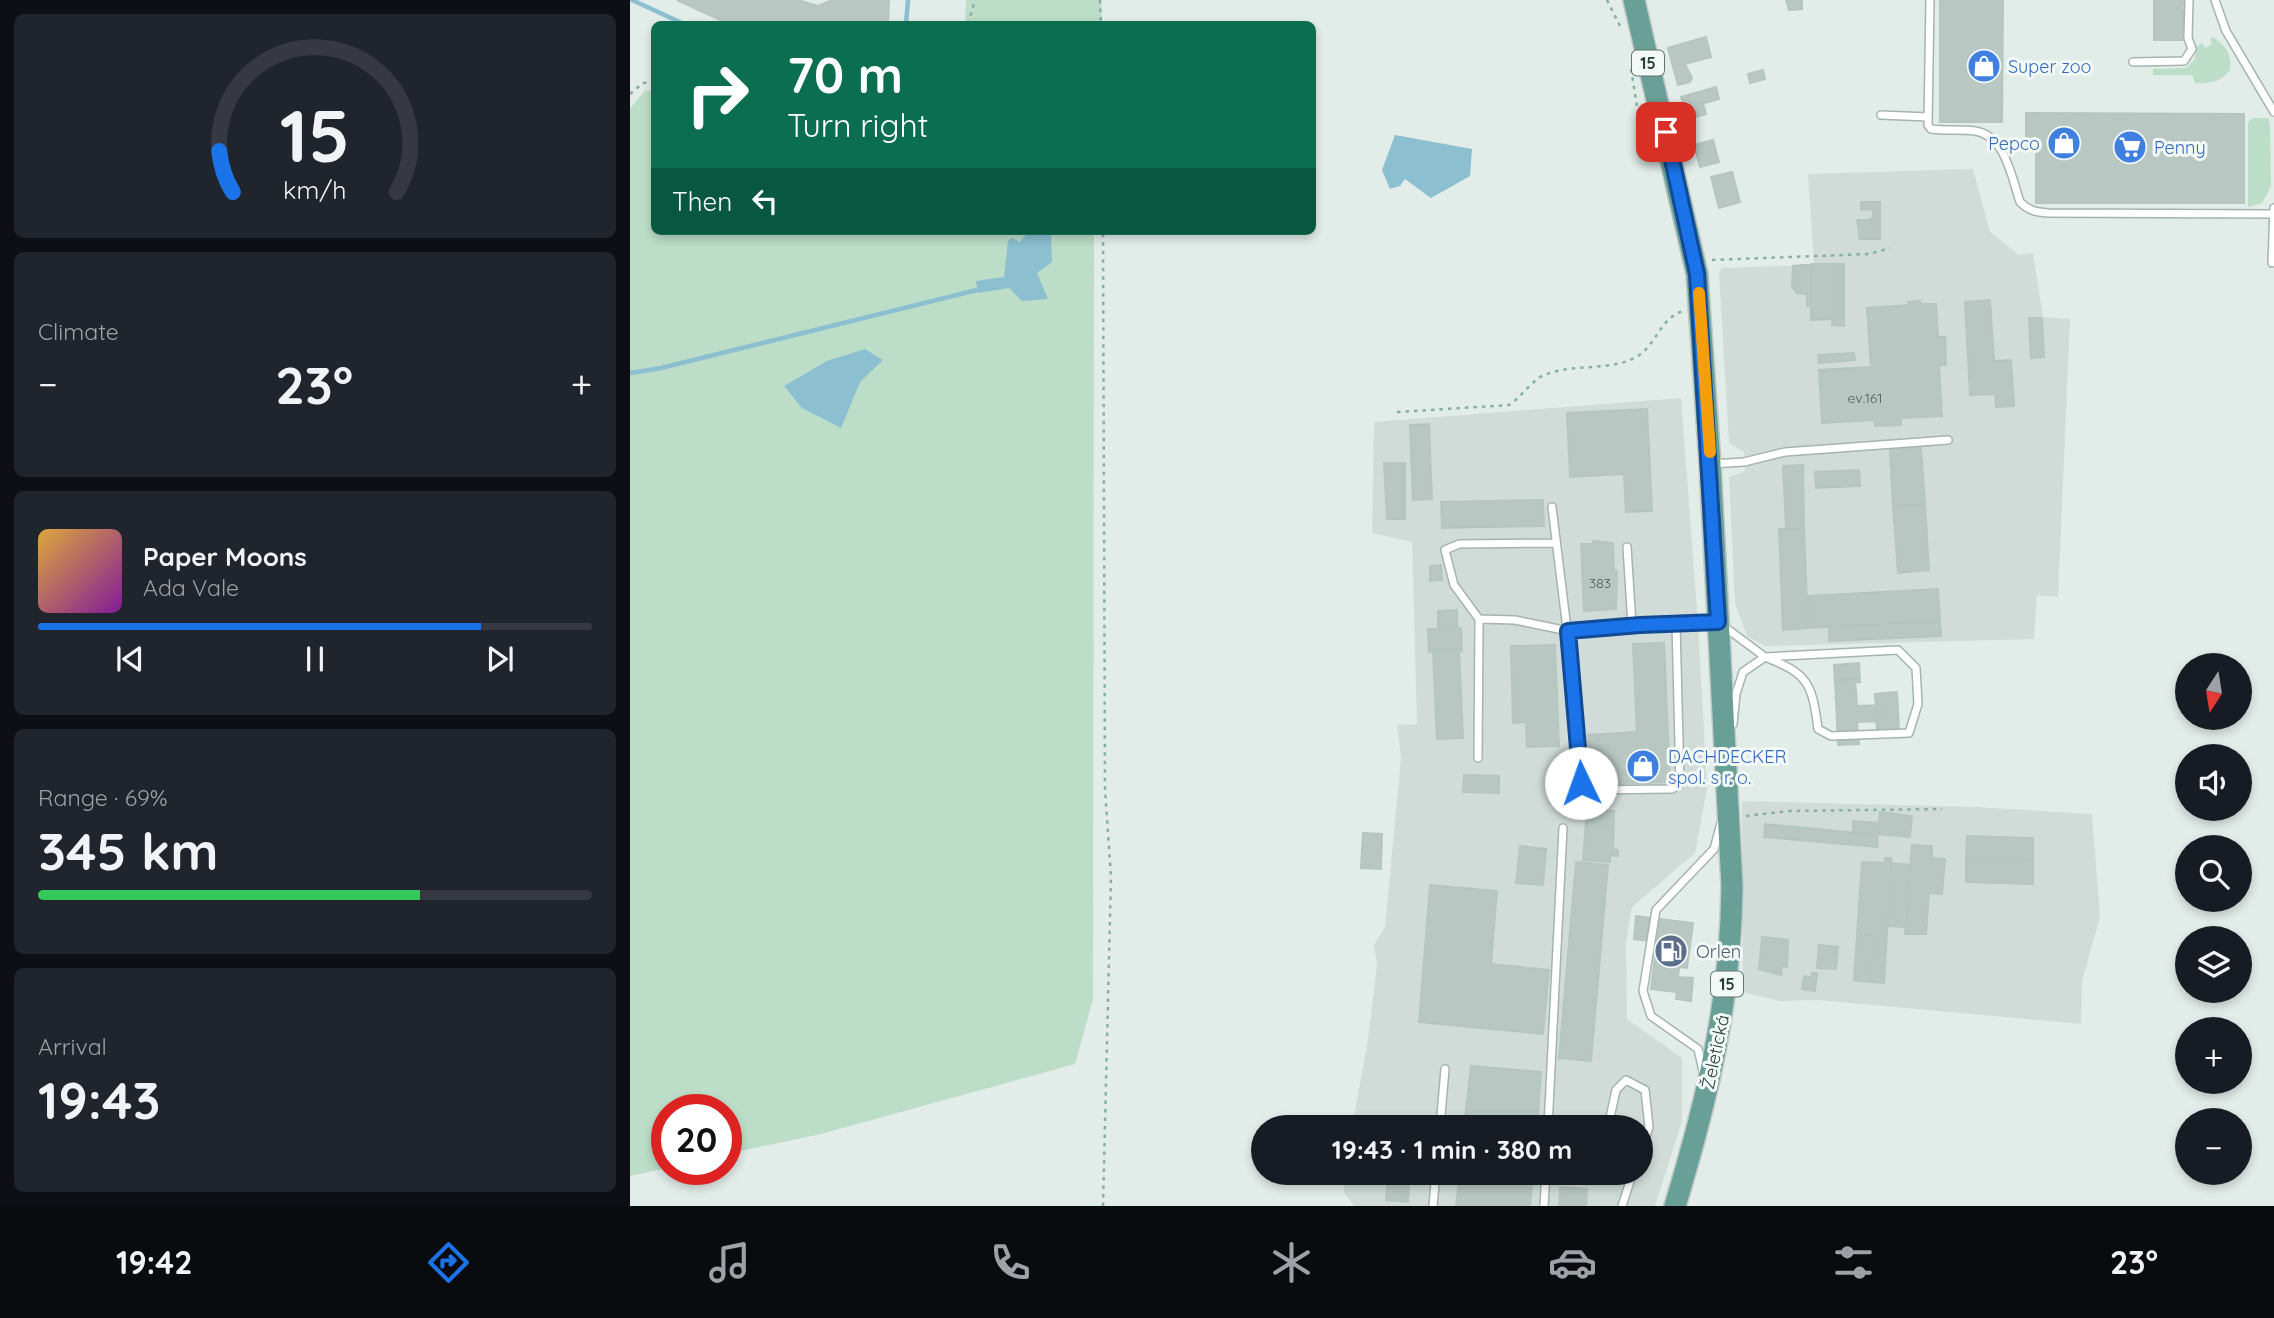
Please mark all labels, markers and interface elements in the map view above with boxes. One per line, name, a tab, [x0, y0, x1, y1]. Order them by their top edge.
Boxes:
text: 70 m	[787, 44, 903, 105]
shop icon: Super zoo	[1965, 47, 2003, 85]
icon: right	[672, 49, 763, 140]
road number: 15	[1632, 50, 1664, 76]
place label: Super zoo	[2008, 55, 2091, 78]
text: 15	[280, 90, 350, 181]
pin	[1636, 102, 1696, 162]
text: Turn right	[787, 105, 928, 145]
icon: arrive	[1647, 113, 1685, 151]
shop icon: Pepco	[2045, 124, 2083, 162]
supermarket icon: Penny	[2111, 128, 2149, 166]
place label: Pepco	[1988, 132, 2040, 155]
place label: Penny	[2154, 136, 2206, 159]
text: km/h	[283, 174, 347, 205]
icon: left	[746, 182, 784, 220]
text: Then	[672, 185, 732, 218]
text: Climate	[38, 317, 119, 346]
text: 23°	[275, 352, 353, 417]
text: −	[38, 360, 58, 408]
text: +	[571, 360, 592, 408]
house number: ev.161	[1847, 389, 1883, 407]
text: Paper Moons	[143, 540, 307, 573]
text: Ada Vale	[143, 573, 239, 602]
house number: 383	[1589, 574, 1611, 592]
icon: previous	[111, 640, 149, 678]
icon: pause	[296, 640, 334, 678]
icon: next	[481, 640, 519, 678]
north arrow	[2175, 653, 2252, 730]
map controls	[2175, 653, 2252, 1185]
button: sound	[2175, 744, 2252, 821]
place label: DACHDECKER spol. s r. o.	[1668, 745, 1786, 789]
position arrow	[1544, 746, 1618, 820]
shop icon: DACHDECKER spol. s r. o.	[1624, 747, 1662, 785]
text: Range · 69%	[38, 783, 168, 812]
text: 345 km	[38, 818, 219, 883]
button: search	[2175, 835, 2252, 912]
button: layers	[2175, 926, 2252, 1003]
fuel station icon: Orlen	[1652, 932, 1690, 970]
place label: Orlen	[1696, 940, 1741, 963]
road number: 15	[1711, 972, 1743, 996]
street label: Želetická	[1696, 1013, 1734, 1091]
button: +	[2175, 1017, 2252, 1094]
text: Arrival	[38, 1032, 107, 1061]
text: 19:43	[38, 1067, 160, 1132]
speed limit sign: 20	[651, 1094, 742, 1185]
button: −	[2175, 1108, 2252, 1185]
text: 19:43 · 1 min · 380 m	[1332, 1133, 1572, 1166]
icon: directions	[424, 1238, 473, 1287]
icon: music	[705, 1238, 754, 1287]
icon: phone	[986, 1238, 1035, 1287]
icon: climate	[1267, 1238, 1316, 1287]
icon: car	[1548, 1238, 1597, 1287]
icon: filters	[1829, 1238, 1878, 1287]
text: 19:42	[116, 1242, 192, 1282]
text: 23°	[2110, 1242, 2158, 1282]

